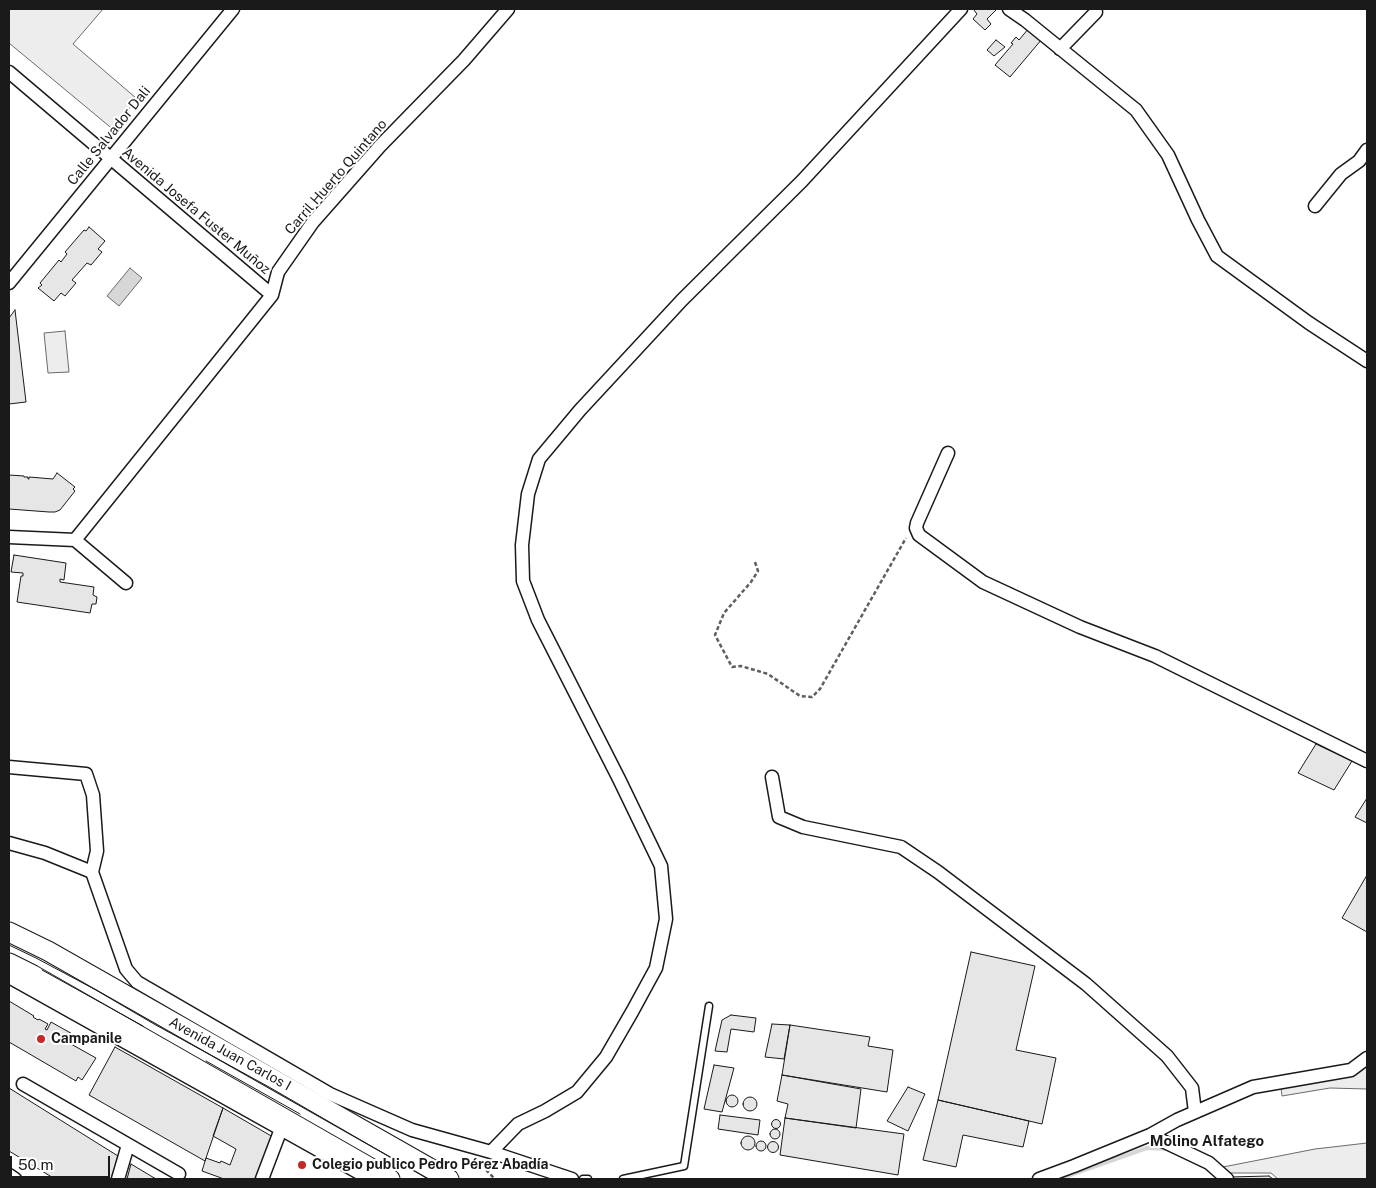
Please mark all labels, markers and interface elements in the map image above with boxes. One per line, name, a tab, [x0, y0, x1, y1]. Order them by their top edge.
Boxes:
street label: Calle Salvador Dali	[64, 83, 154, 189]
street label: Carril Huerto Quintano	[281, 116, 391, 238]
street label: Avenida Josefa Fuster Muñoz	[119, 144, 273, 278]
street label: Avenida Juan Carlos I	[166, 1014, 294, 1094]
place label: Campanile	[51, 1031, 122, 1047]
marker: Campanile	[35, 1033, 47, 1045]
district label: Molino Alfatego	[1150, 1132, 1264, 1150]
scale bar	[12, 1146, 112, 1178]
text: 50 m	[18, 1156, 53, 1173]
place label: Colegio publico Pedro Pérez Abadía	[312, 1157, 548, 1173]
marker: Colegio publico Pedro Pérez Abadía	[296, 1159, 308, 1171]

